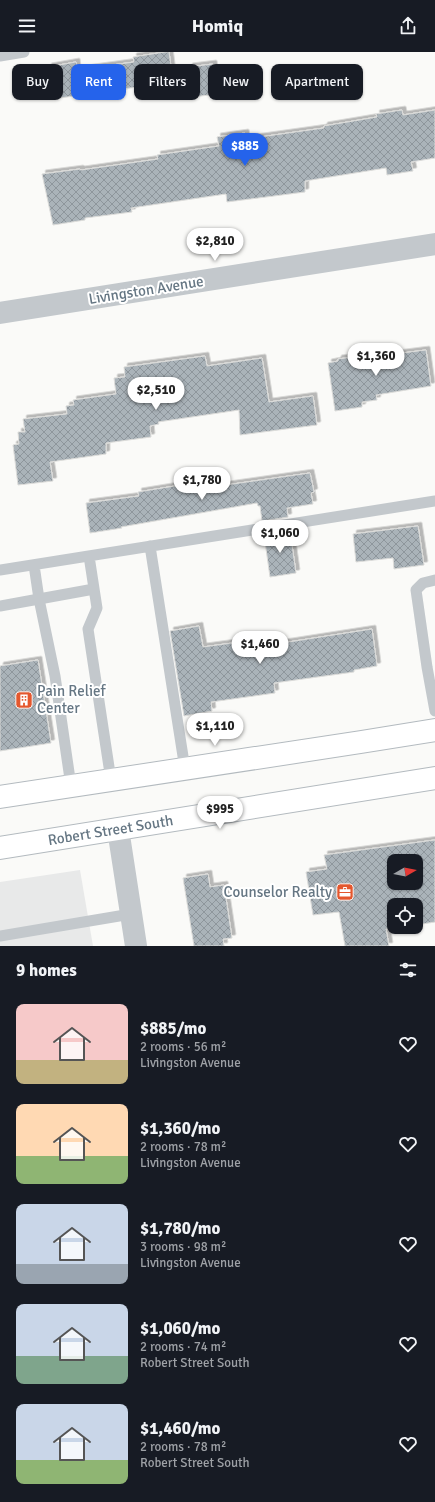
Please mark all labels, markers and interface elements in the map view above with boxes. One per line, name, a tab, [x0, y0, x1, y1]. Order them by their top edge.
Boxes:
icon: menu	[16, 15, 38, 37]
text: Homiq	[192, 15, 243, 37]
icon: share	[397, 15, 419, 37]
chip: Buy	[12, 64, 63, 100]
chip: Rent	[71, 64, 126, 100]
chip: Filters	[134, 64, 200, 100]
chip: New	[208, 64, 263, 100]
chip: Apartment	[271, 64, 363, 100]
pin: $885	[221, 133, 269, 167]
text: $885	[231, 138, 259, 154]
pin: $2,810	[182, 228, 248, 262]
text: $2,810	[196, 233, 234, 249]
street label: Livingston Avenue	[87, 272, 205, 308]
pin: $1,360	[343, 343, 409, 377]
text: $1,360	[357, 348, 395, 364]
pin: $2,510	[123, 377, 189, 411]
text: $2,510	[137, 382, 175, 398]
pin: $1,780	[169, 467, 235, 501]
text: $1,780	[183, 472, 221, 488]
pin: $1,060	[247, 520, 313, 554]
text: $1,060	[261, 525, 299, 541]
pin: $1,460	[227, 631, 293, 665]
text: $1,460	[241, 636, 279, 652]
place label: Pain Relief Center	[37, 682, 107, 717]
building icon: Pain Relief Center	[14, 690, 34, 710]
pin: $1,110	[182, 713, 248, 747]
text: $1,110	[196, 718, 234, 734]
pin: $995	[196, 796, 244, 830]
text: $995	[206, 801, 234, 817]
street label: Robert Street South	[47, 811, 175, 849]
north arrow	[387, 854, 423, 890]
map controls	[387, 854, 423, 934]
office icon: Counselor Realty	[335, 882, 355, 902]
place label: Counselor Realty	[224, 883, 332, 901]
button: locate	[387, 898, 423, 934]
icon: filters	[397, 959, 419, 981]
text: 9 homes	[16, 960, 77, 981]
text: $885/mo	[140, 1018, 206, 1039]
icon: home	[48, 1020, 96, 1068]
icon: heart	[397, 1033, 419, 1055]
text: 2 rooms · 56 m²	[140, 1039, 226, 1055]
text: Livingston Avenue	[140, 1055, 241, 1071]
text: $1,360/mo	[140, 1118, 220, 1139]
icon: home	[48, 1120, 96, 1168]
icon: heart	[397, 1133, 419, 1155]
text: 2 rooms · 78 m²	[140, 1139, 226, 1155]
text: Livingston Avenue	[140, 1155, 241, 1171]
text: $1,780/mo	[140, 1218, 220, 1239]
icon: home	[48, 1220, 96, 1268]
icon: heart	[397, 1233, 419, 1255]
text: 3 rooms · 98 m²	[140, 1239, 226, 1255]
text: Livingston Avenue	[140, 1255, 241, 1271]
text: $1,060/mo	[140, 1318, 220, 1339]
icon: home	[48, 1320, 96, 1368]
icon: heart	[397, 1333, 419, 1355]
text: 2 rooms · 74 m²	[140, 1339, 226, 1355]
text: Robert Street South	[140, 1355, 250, 1371]
text: $1,460/mo	[140, 1418, 220, 1439]
icon: home	[48, 1420, 96, 1468]
icon: heart	[397, 1433, 419, 1455]
text: 2 rooms · 78 m²	[140, 1439, 226, 1455]
text: Robert Street South	[140, 1455, 250, 1471]

